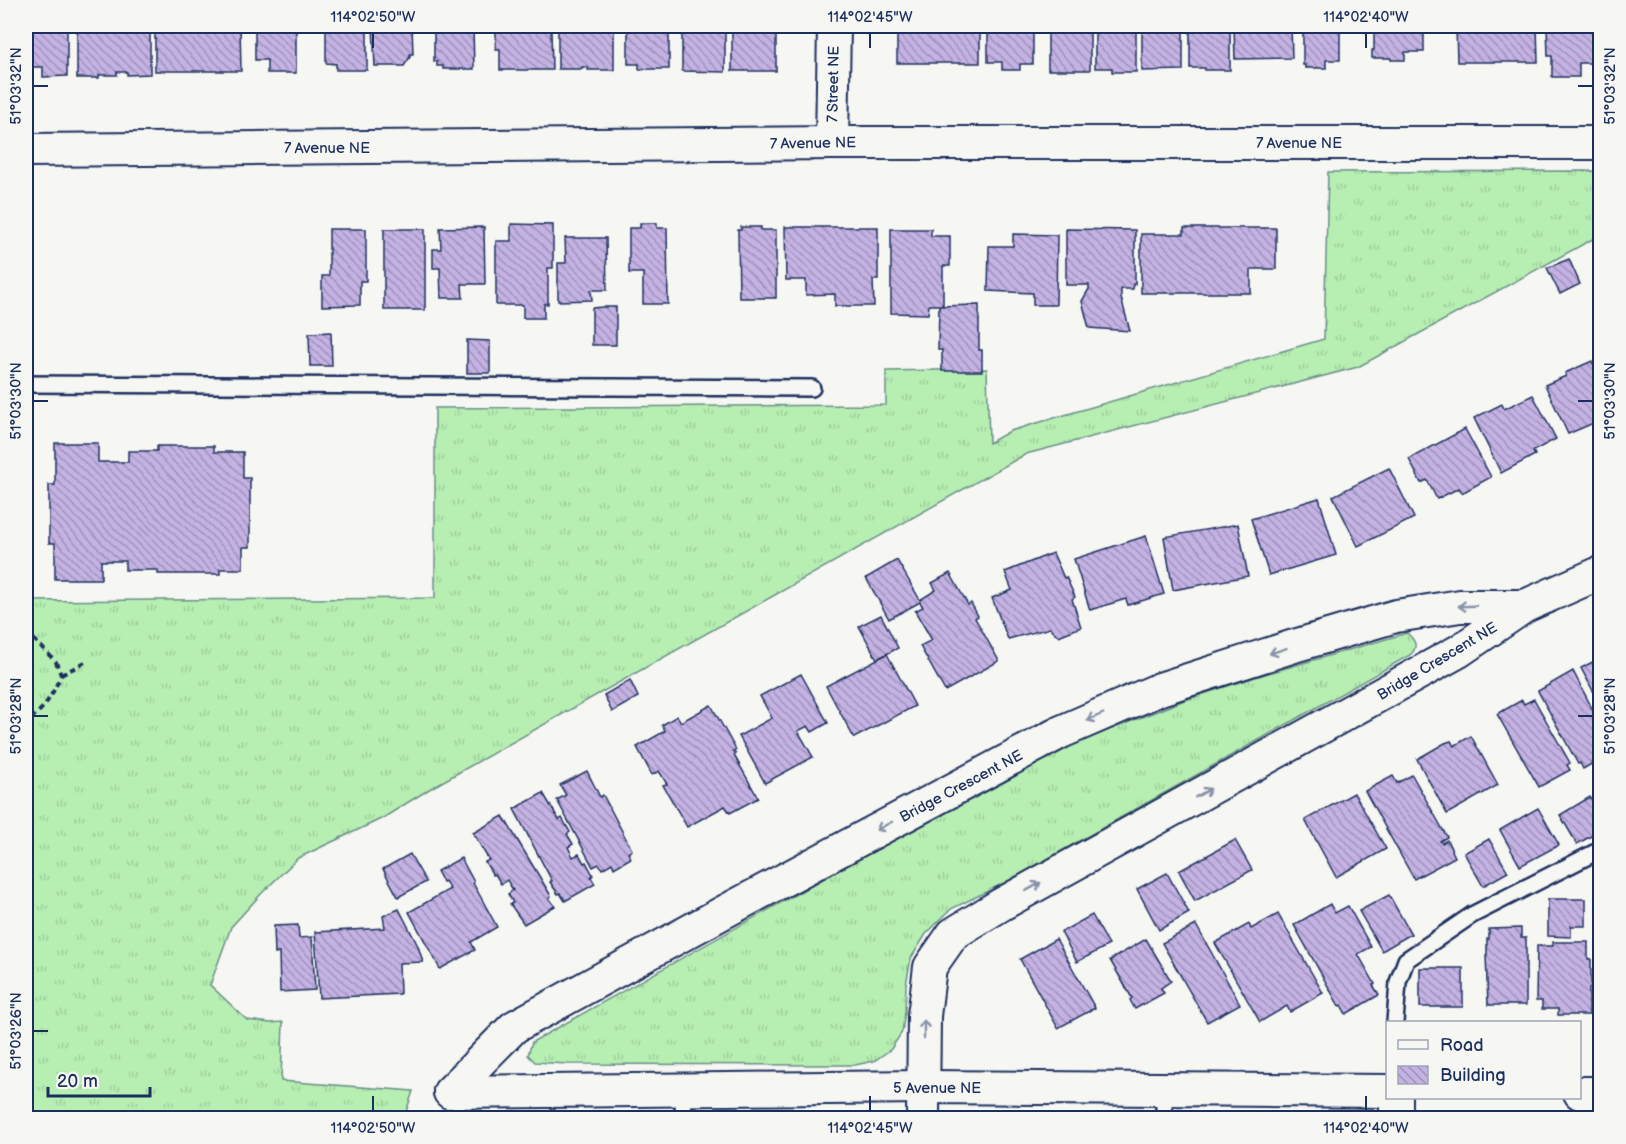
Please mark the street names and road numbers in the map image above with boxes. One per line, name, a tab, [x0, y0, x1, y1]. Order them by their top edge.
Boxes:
street label: 7 Street NE	[823, 45, 844, 122]
street label: 7 Avenue NE	[770, 133, 856, 154]
street label: 7 Avenue NE	[1256, 134, 1342, 153]
street label: 7 Avenue NE	[284, 139, 370, 158]
street label: Bridge Crescent NE	[1374, 618, 1501, 705]
street label: Bridge Crescent NE	[896, 746, 1026, 827]
street label: 5 Avenue NE	[893, 1079, 981, 1098]

